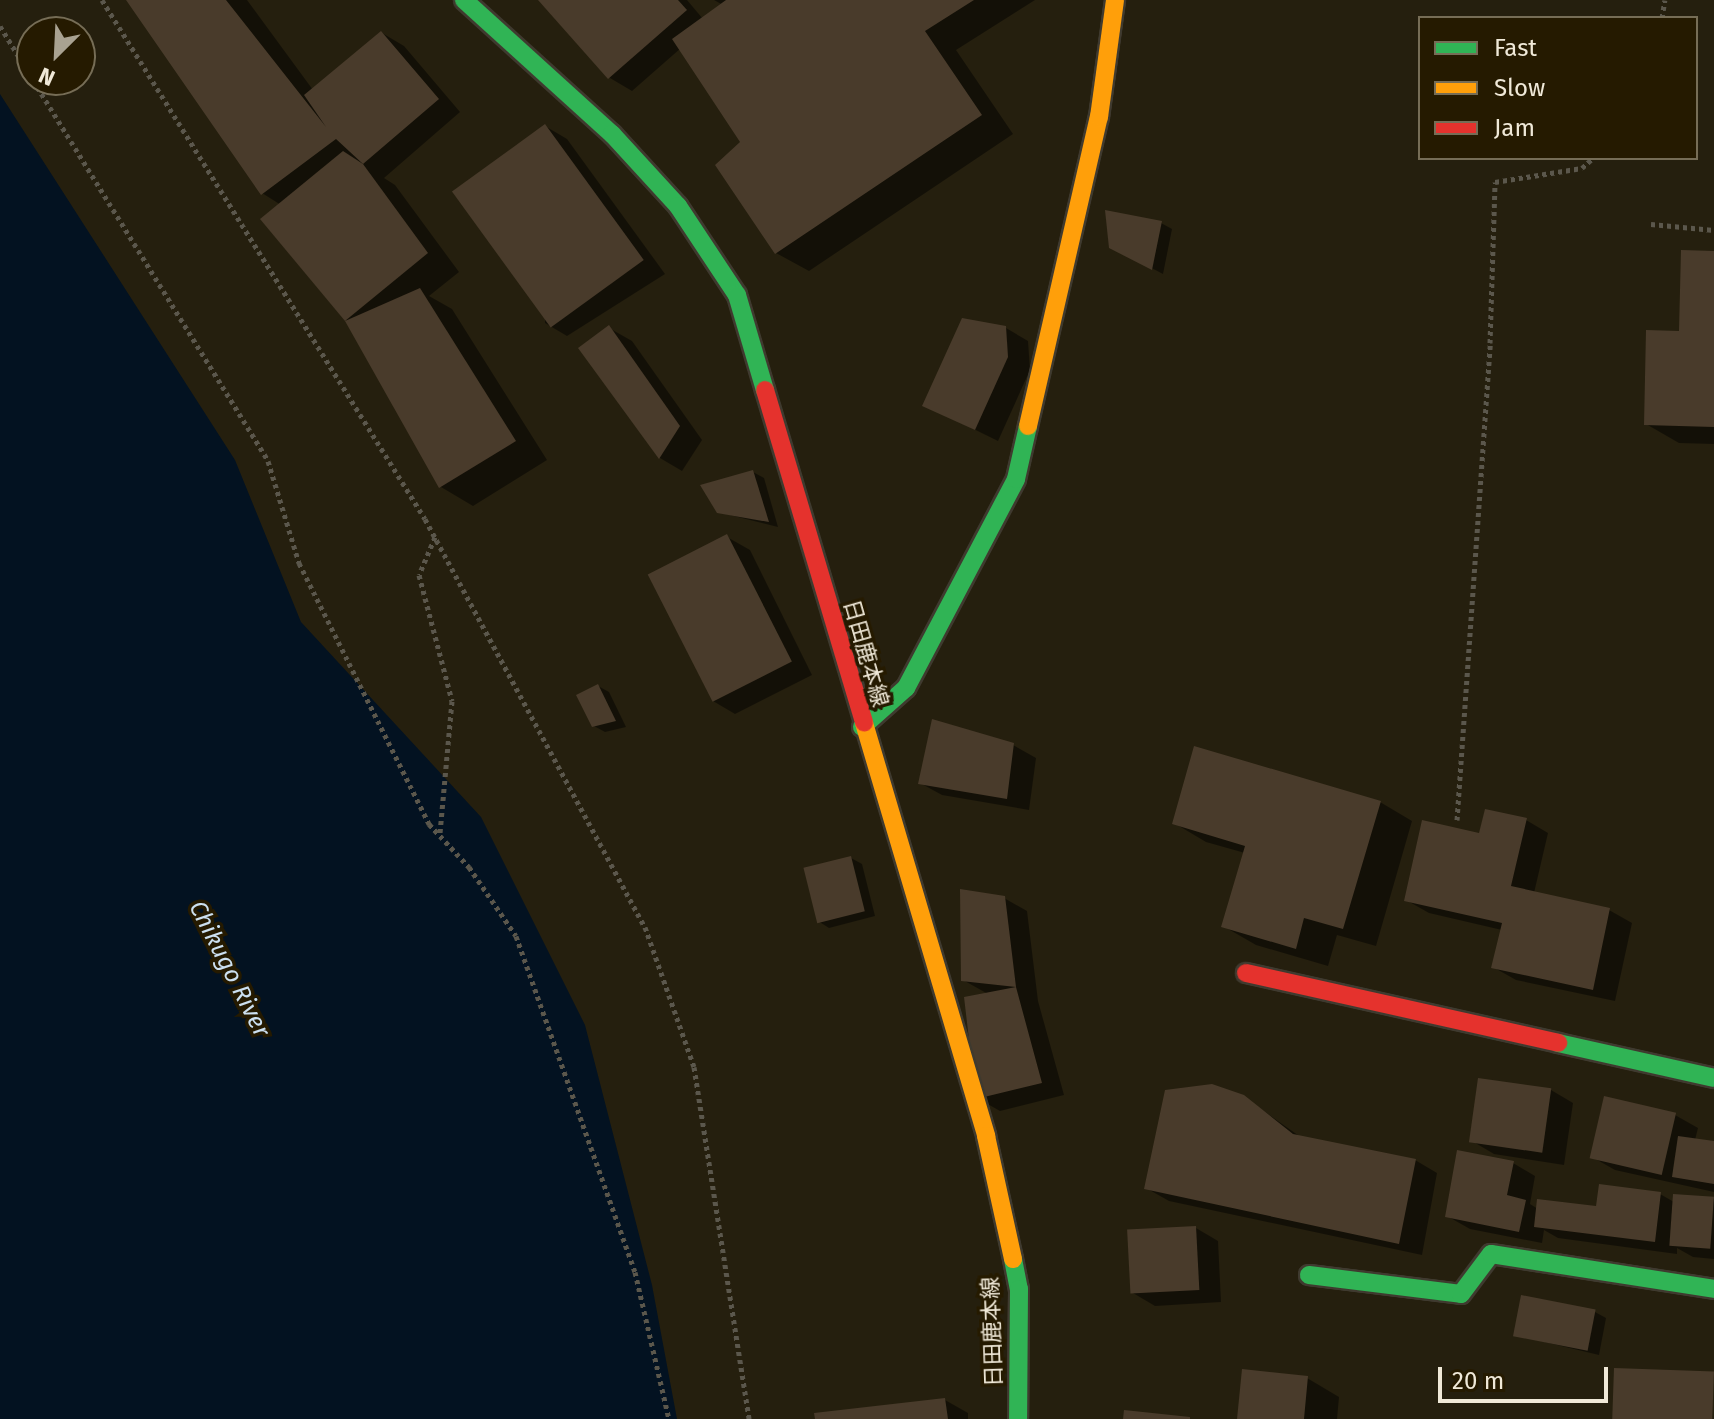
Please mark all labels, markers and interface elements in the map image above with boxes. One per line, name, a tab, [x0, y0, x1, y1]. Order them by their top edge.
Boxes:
north arrow	[16, 16, 96, 96]
legend	[1418, 16, 1698, 160]
text: Fast	[1494, 34, 1537, 62]
text: N	[35, 61, 59, 92]
text: Slow	[1494, 74, 1545, 102]
text: Jam	[1494, 114, 1535, 142]
street label: 日田鹿本線	[838, 596, 894, 710]
water label: Chikugo River	[182, 896, 276, 1042]
street label: 日田鹿本線	[977, 1277, 1007, 1387]
scale bar	[1442, 1351, 1612, 1401]
text: 20 m	[1452, 1367, 1504, 1395]

